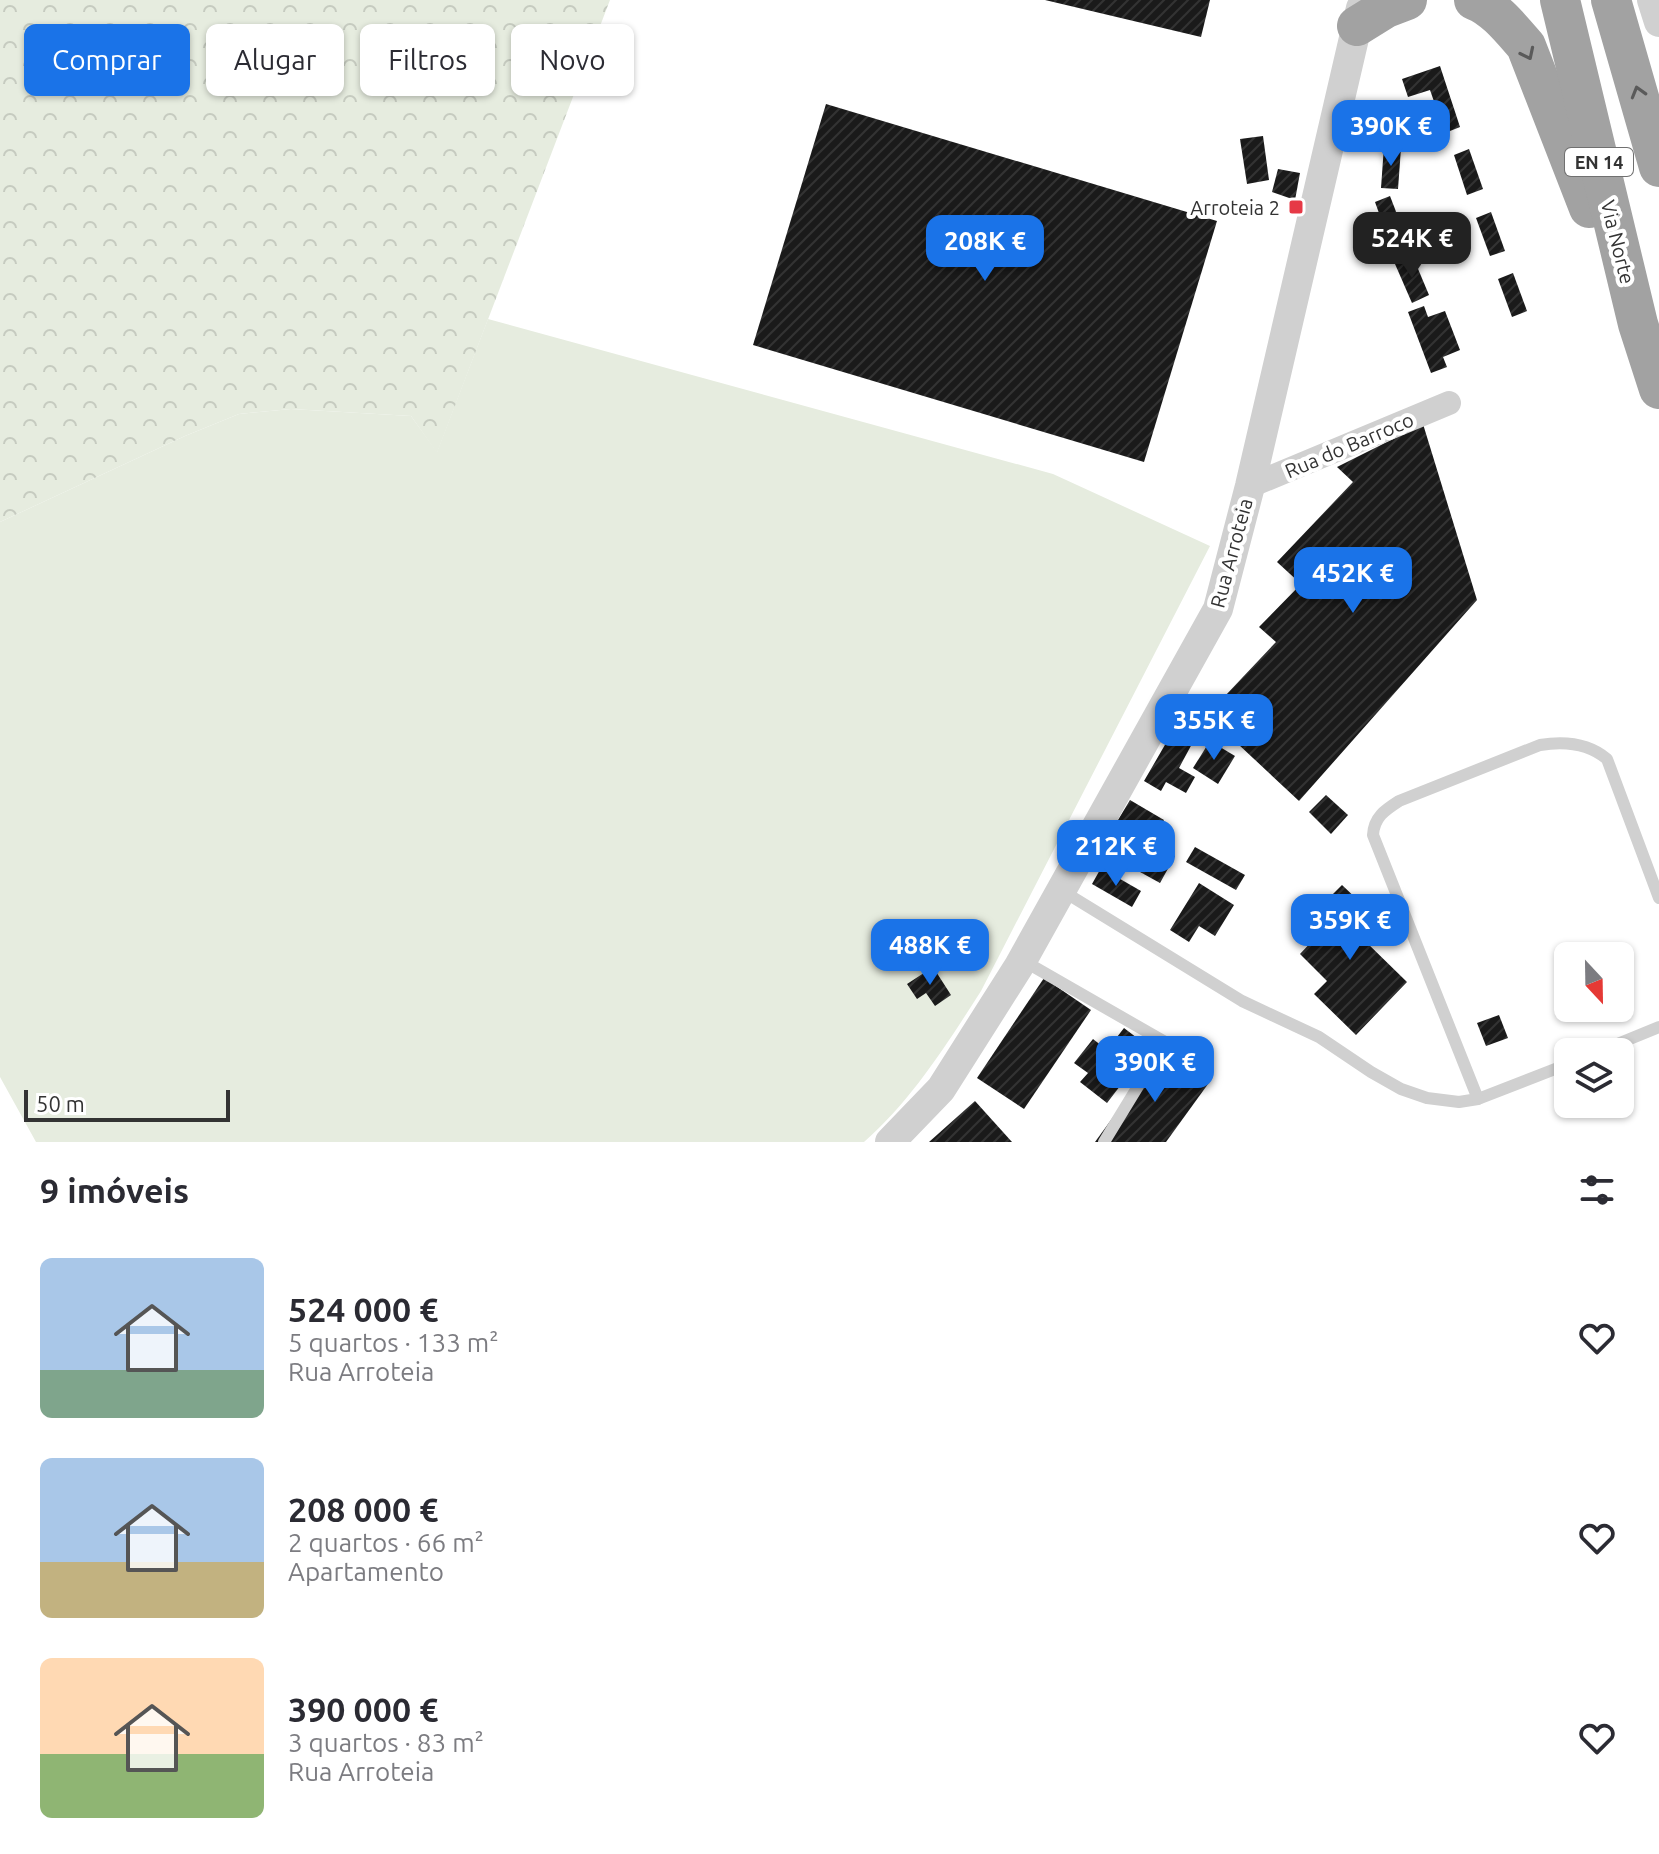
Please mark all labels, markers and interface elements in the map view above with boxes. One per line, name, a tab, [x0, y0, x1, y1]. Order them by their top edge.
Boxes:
chip: Comprar	[24, 24, 190, 96]
chip: Alugar	[206, 24, 344, 96]
chip: Filtros	[360, 24, 495, 96]
chip: Novo	[511, 24, 634, 96]
one-way arrow	[1518, 45, 1534, 60]
one-way arrow	[1631, 86, 1647, 100]
pin: 390K €	[1326, 100, 1456, 168]
text: 390K €	[1350, 111, 1432, 140]
road number: EN 14	[1565, 148, 1633, 176]
place label: Arroteia 2	[1190, 196, 1280, 219]
marker: Arroteia 2	[1287, 198, 1305, 216]
street label: Via Norte	[1597, 198, 1639, 286]
pin: 524K €	[1347, 212, 1477, 280]
pin: 208K €	[920, 215, 1050, 283]
text: 524K €	[1371, 223, 1453, 252]
text: 208K €	[944, 226, 1026, 255]
street label: Rua do Barroco	[1281, 408, 1417, 482]
street label: Rua Arroteia	[1205, 496, 1257, 610]
pin: 452K €	[1288, 547, 1418, 615]
text: 452K €	[1312, 558, 1394, 587]
pin: 355K €	[1149, 694, 1279, 762]
text: 355K €	[1173, 705, 1255, 734]
pin: 212K €	[1051, 820, 1181, 888]
text: 212K €	[1075, 831, 1157, 860]
pin: 359K €	[1285, 894, 1415, 962]
text: 359K €	[1309, 905, 1391, 934]
pin: 488K €	[865, 919, 995, 987]
text: 488K €	[889, 930, 971, 959]
north arrow	[1554, 942, 1634, 1022]
map controls	[1554, 942, 1634, 1118]
pin: 390K €	[1090, 1036, 1220, 1104]
button: layers	[1554, 1038, 1634, 1118]
text: 390K €	[1114, 1047, 1196, 1076]
scale bar	[24, 1086, 230, 1122]
text: 50 m	[36, 1091, 85, 1116]
icon: filters	[1575, 1168, 1619, 1212]
text: 9 imóveis	[40, 1171, 189, 1209]
icon: home	[104, 1290, 200, 1386]
text: 524 000 €	[288, 1290, 438, 1328]
icon: heart	[1575, 1316, 1619, 1360]
text: 5 quartos · 133 m²	[288, 1328, 499, 1357]
text: Rua Arroteia	[288, 1357, 434, 1386]
icon: home	[104, 1490, 200, 1586]
text: 208 000 €	[288, 1490, 438, 1528]
icon: heart	[1575, 1516, 1619, 1560]
text: 2 quartos · 66 m²	[288, 1528, 484, 1557]
text: Apartamento	[288, 1557, 444, 1586]
icon: home	[104, 1690, 200, 1786]
text: 390 000 €	[288, 1690, 438, 1728]
icon: heart	[1575, 1716, 1619, 1760]
text: 3 quartos · 83 m²	[288, 1728, 484, 1757]
text: Rua Arroteia	[288, 1757, 434, 1786]

